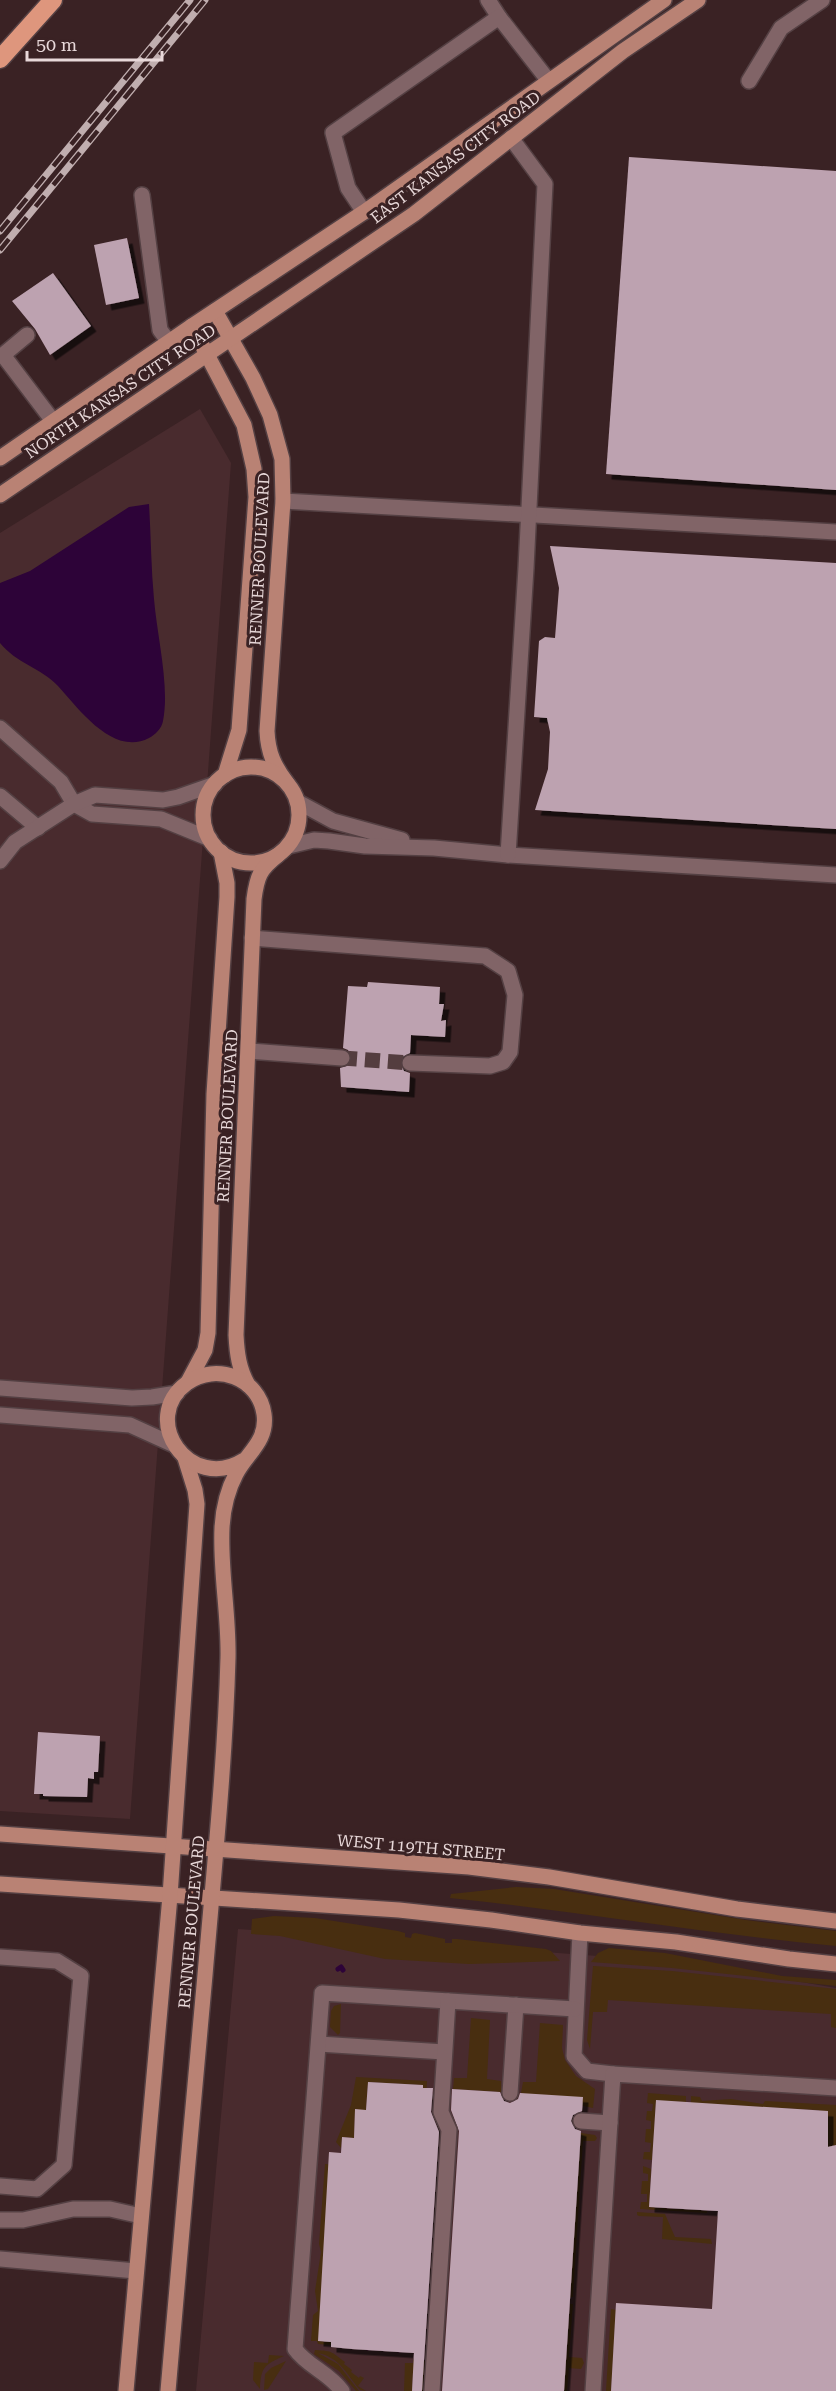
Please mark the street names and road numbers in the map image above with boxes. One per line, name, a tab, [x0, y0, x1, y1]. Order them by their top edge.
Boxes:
street label: EAST KANSAS CITY ROAD	[367, 87, 544, 228]
street label: NORTH KANSAS CITY ROAD	[21, 320, 219, 462]
street label: RENNER BOULEVARD	[245, 472, 274, 646]
street label: RENNER BOULEVARD	[213, 1029, 242, 1203]
street label: WEST 119TH STREET	[336, 1831, 506, 1864]
street label: RENNER BOULEVARD	[174, 1835, 209, 2009]

